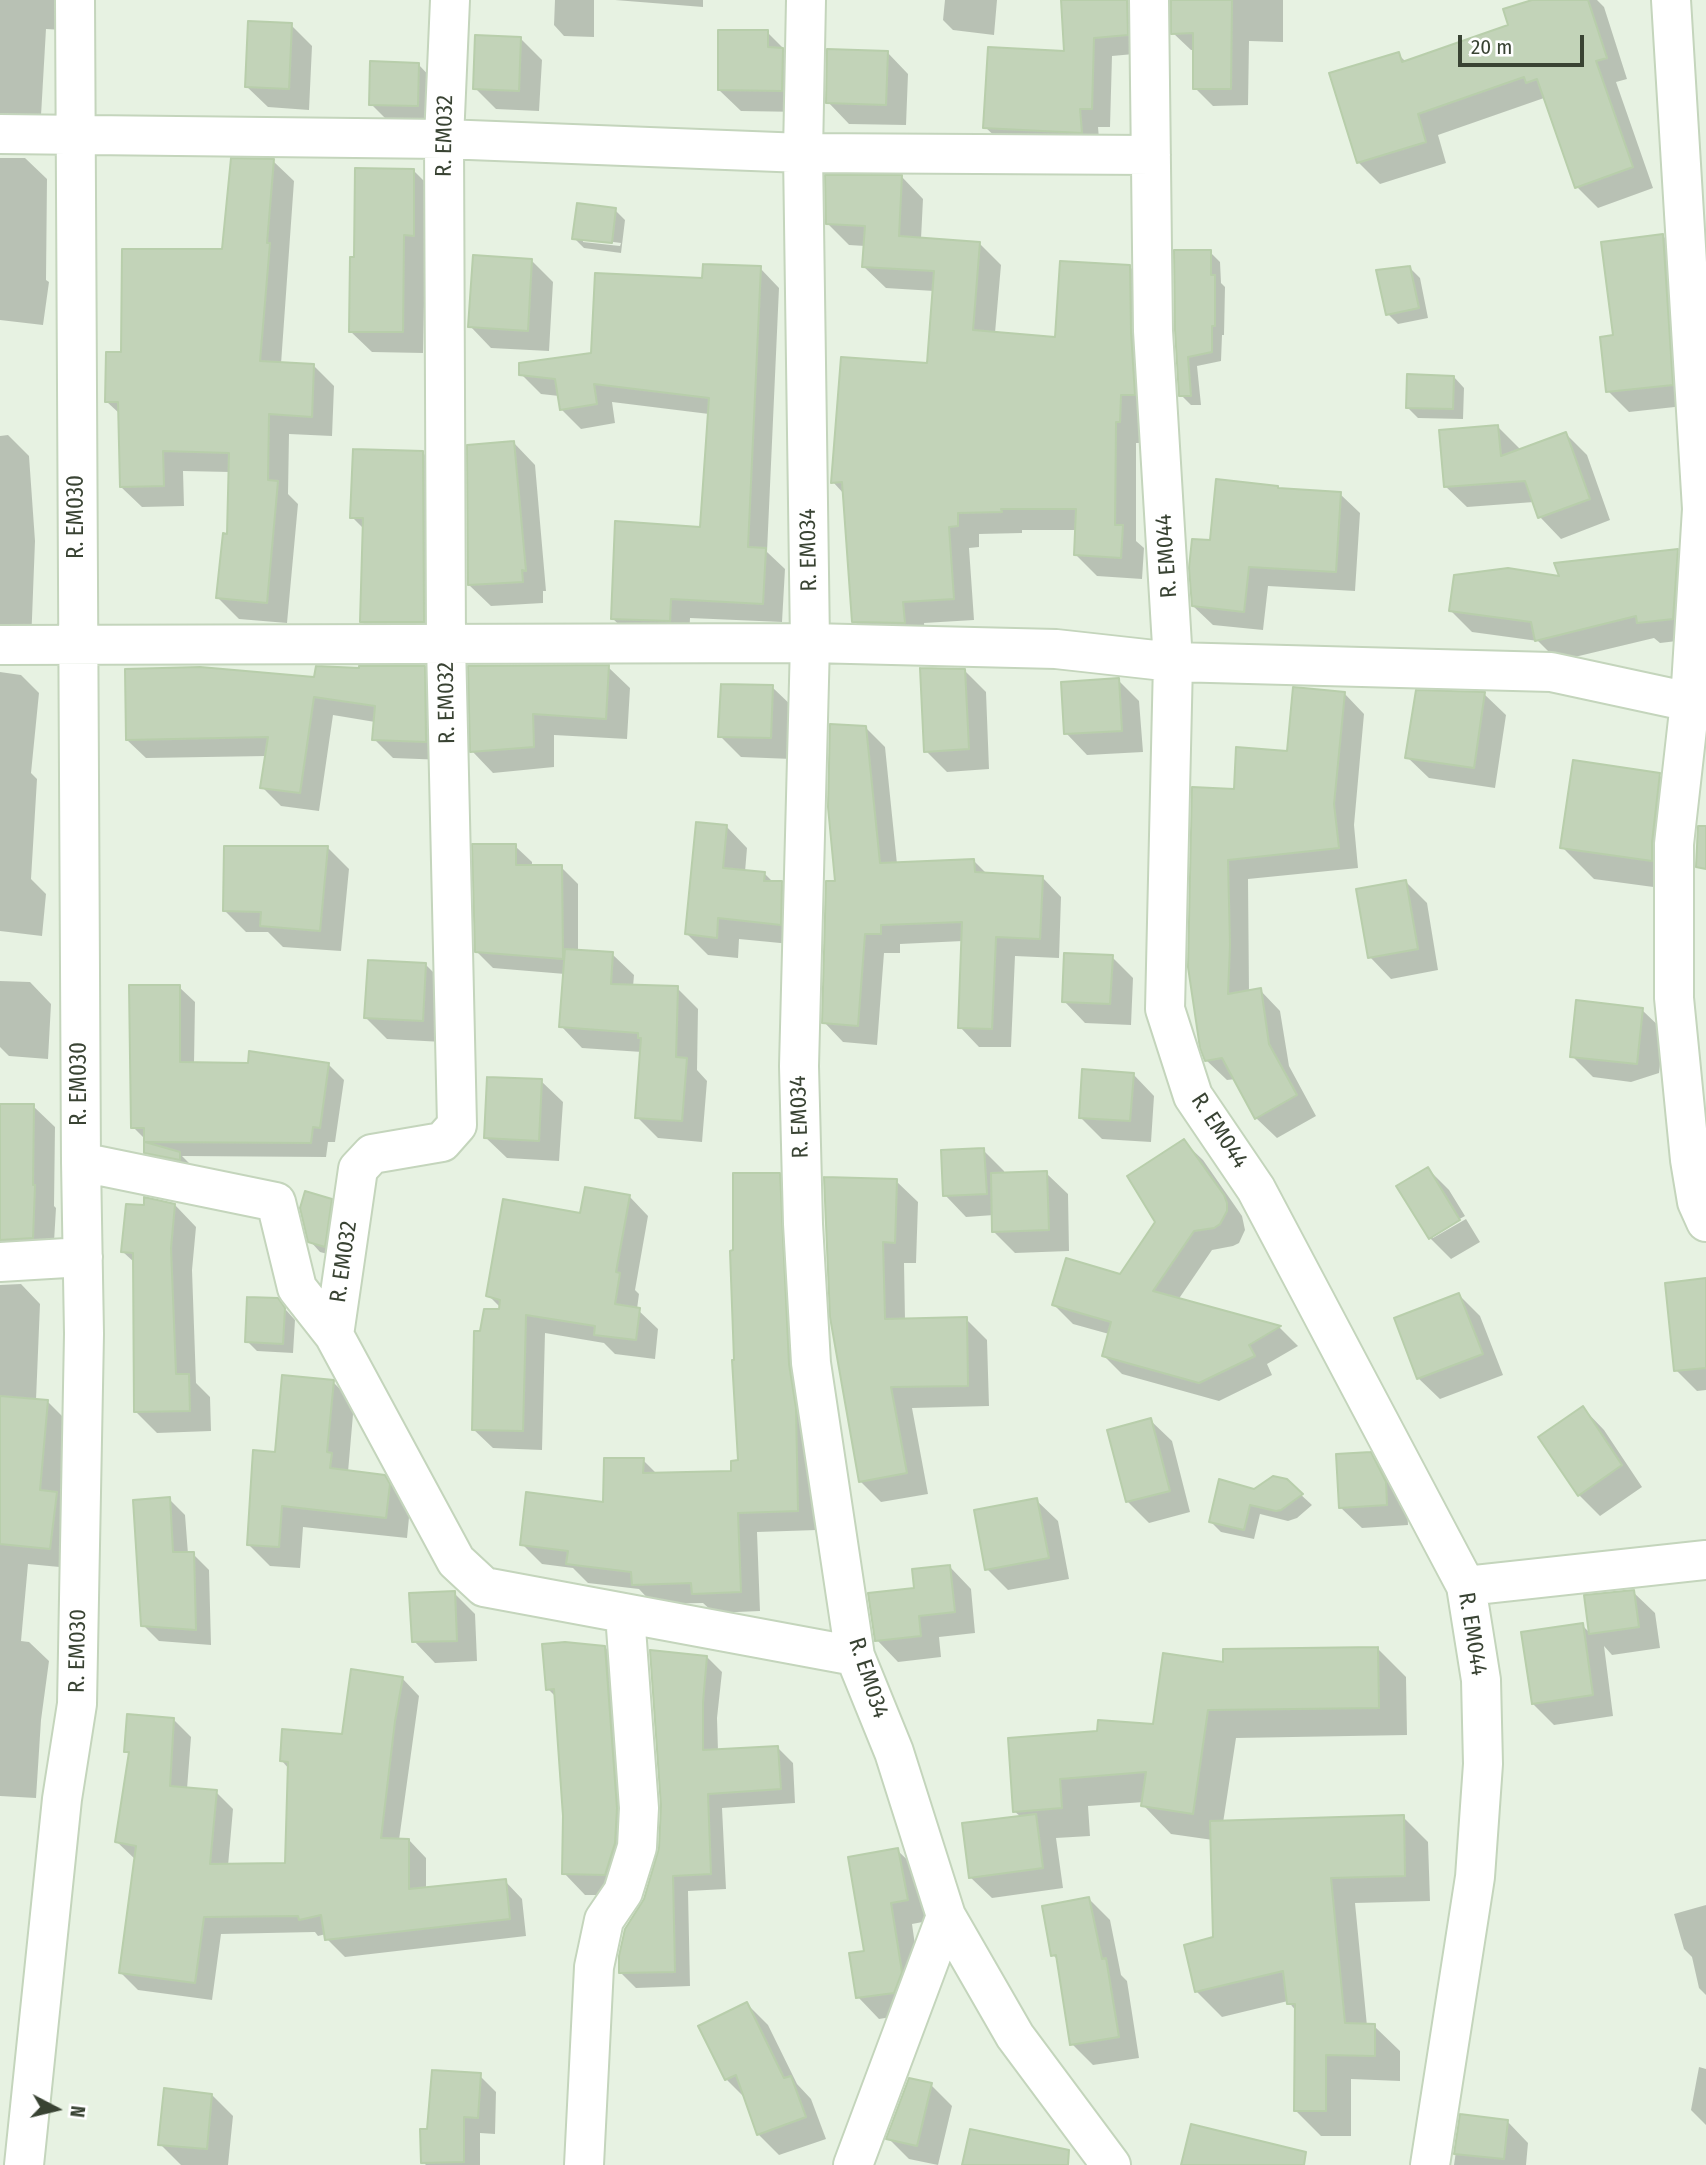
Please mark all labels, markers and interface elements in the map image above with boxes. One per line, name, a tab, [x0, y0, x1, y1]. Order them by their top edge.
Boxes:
scale bar	[1461, 21, 1587, 65]
text: 20 m	[1471, 34, 1512, 60]
street label: R. EM032	[430, 95, 460, 177]
street label: R. EM030	[63, 475, 91, 559]
street label: R. EM034	[794, 508, 824, 592]
street label: R. EM044	[1150, 513, 1184, 599]
street label: R. EM032	[432, 662, 462, 744]
street label: R. EM030	[66, 1042, 94, 1126]
street label: R. EM034	[785, 1075, 815, 1159]
street label: R. EM044	[1184, 1088, 1254, 1174]
street label: R. EM032	[325, 1219, 363, 1305]
street label: R. EM044	[1452, 1590, 1492, 1678]
street label: R. EM030	[63, 1609, 93, 1693]
street label: R. EM034	[842, 1634, 894, 1722]
north arrow	[21, 2074, 91, 2144]
text: N	[65, 2105, 89, 2119]

